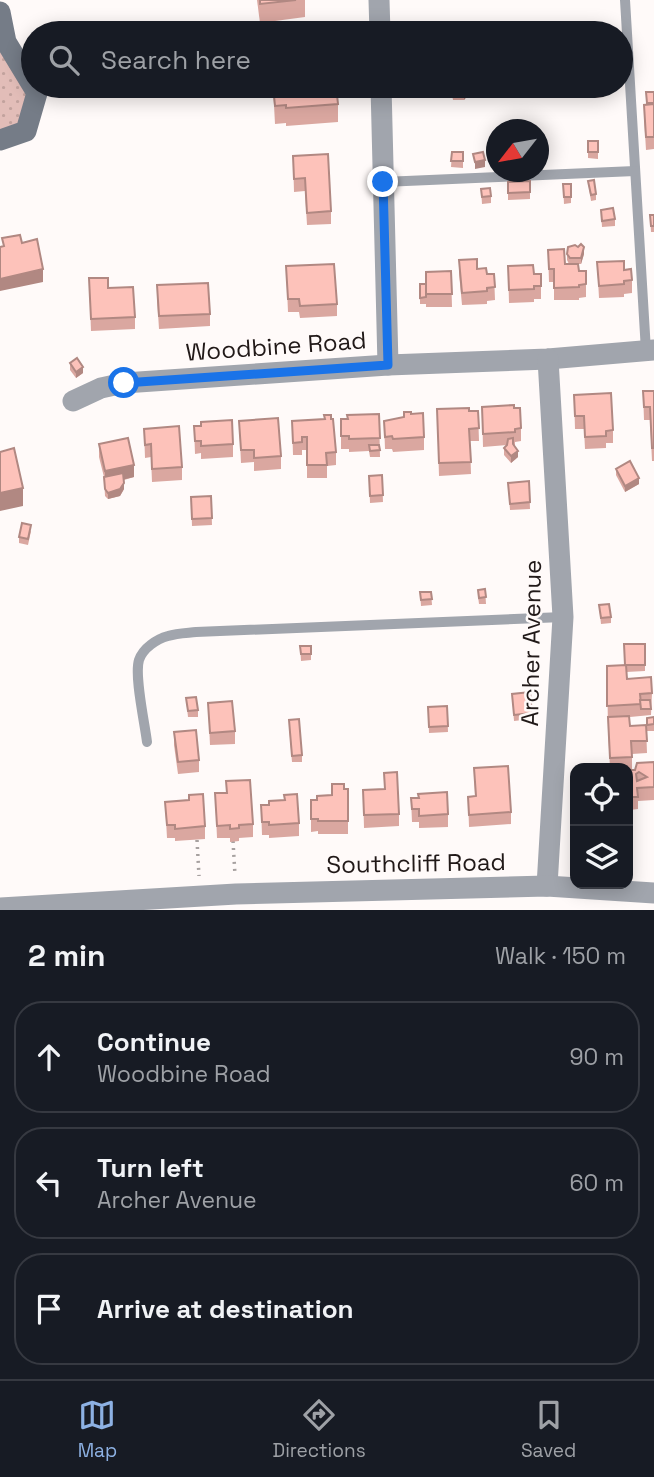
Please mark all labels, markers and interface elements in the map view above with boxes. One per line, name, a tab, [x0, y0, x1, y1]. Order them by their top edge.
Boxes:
search box	[21, 21, 633, 98]
icon: search	[45, 41, 83, 79]
text: Search here	[101, 43, 251, 77]
north arrow	[486, 119, 549, 182]
route end	[367, 166, 398, 197]
street label: Woodbine Road	[185, 324, 367, 368]
route start	[108, 367, 139, 398]
street label: Archer Avenue	[514, 559, 548, 727]
map controls	[570, 763, 633, 889]
button: locate	[570, 763, 633, 826]
button: layers	[570, 826, 633, 889]
street label: Southcliff Road	[326, 846, 506, 880]
text: 2 min	[28, 936, 106, 975]
text: Walk · 150 m	[495, 941, 626, 971]
text: Continue	[97, 1025, 211, 1059]
icon: ahead	[30, 1038, 68, 1076]
text: 90 m	[569, 1042, 624, 1072]
text: Woodbine Road	[97, 1059, 271, 1089]
text: Turn left	[97, 1151, 204, 1185]
icon: left	[30, 1164, 68, 1202]
text: 60 m	[569, 1168, 624, 1198]
text: Archer Avenue	[97, 1185, 257, 1215]
icon: arrive	[30, 1290, 68, 1328]
text: Arrive at destination	[97, 1292, 354, 1326]
tab: Map	[78, 1396, 117, 1463]
tab: Directions	[273, 1396, 366, 1463]
tab: Saved	[521, 1396, 576, 1463]

